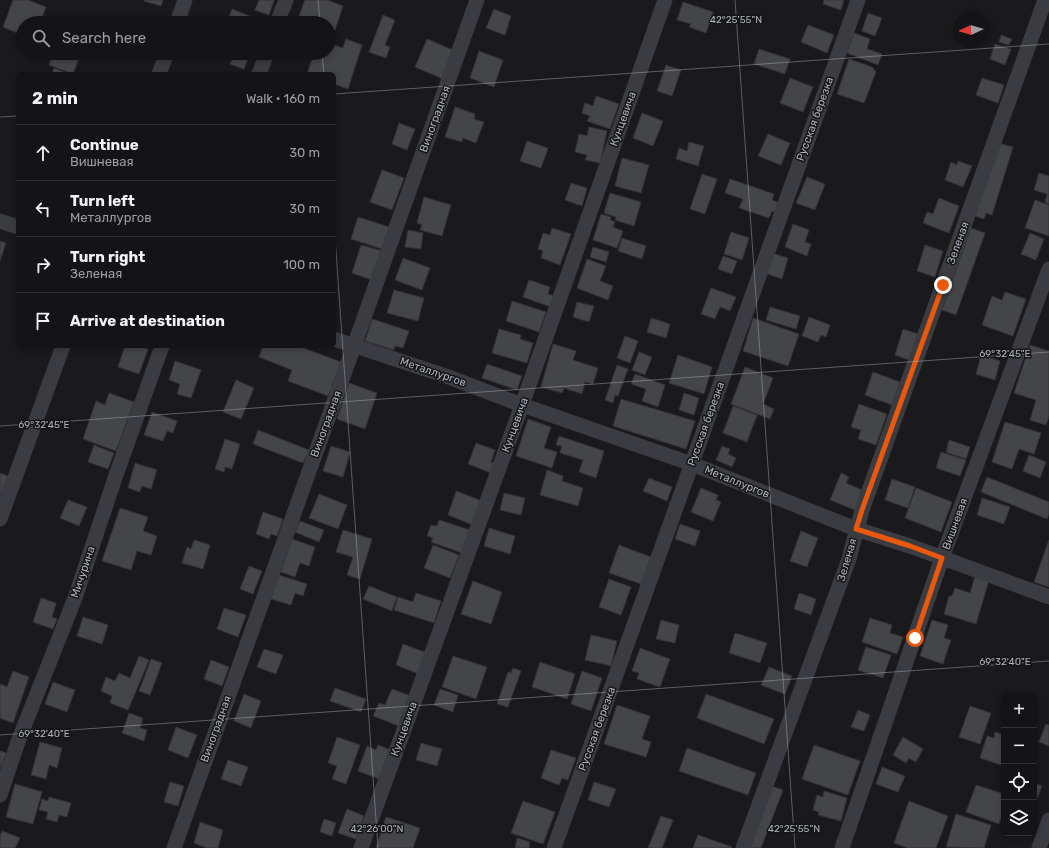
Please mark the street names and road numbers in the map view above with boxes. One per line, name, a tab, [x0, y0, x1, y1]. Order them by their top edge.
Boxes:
street label: Русская березка	[794, 75, 836, 163]
street label: Виноградная	[417, 84, 453, 154]
street label: Кунцевича	[607, 90, 639, 148]
street label: Зеленая	[944, 220, 972, 266]
street label: Металлургов	[398, 355, 468, 389]
street label: Русская березка	[685, 380, 727, 468]
street label: Виноградная	[308, 389, 344, 459]
street label: Кунцевича	[499, 396, 531, 454]
street label: Металлургов	[703, 463, 771, 501]
street label: Вишневая	[940, 496, 970, 552]
street label: Зеленая	[834, 537, 860, 583]
street label: Мичурина	[68, 545, 98, 599]
street label: Русская березка	[576, 685, 618, 773]
street label: Виноградная	[198, 694, 234, 764]
street label: Кунцевича	[388, 700, 420, 758]

